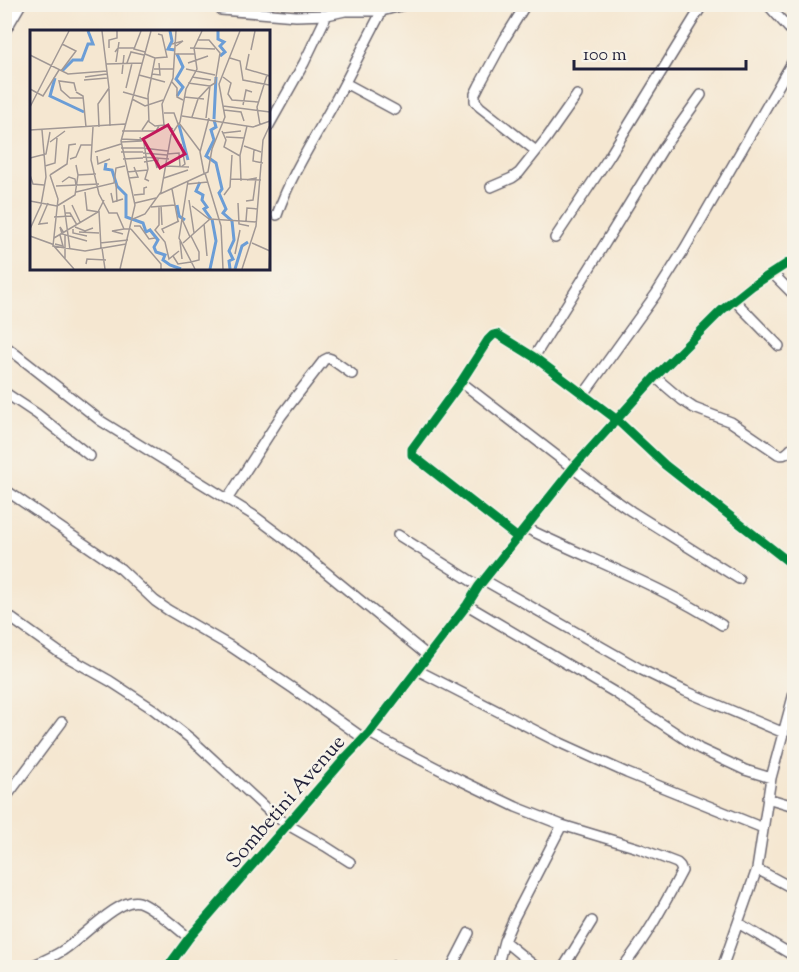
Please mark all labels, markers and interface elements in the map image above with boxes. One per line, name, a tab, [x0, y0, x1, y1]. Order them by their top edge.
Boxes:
inset map	[30, 30, 270, 270]
scale bar	[574, 33, 746, 71]
text: 100 m	[583, 43, 627, 69]
street label: Sombetini Avenue	[220, 729, 353, 876]

